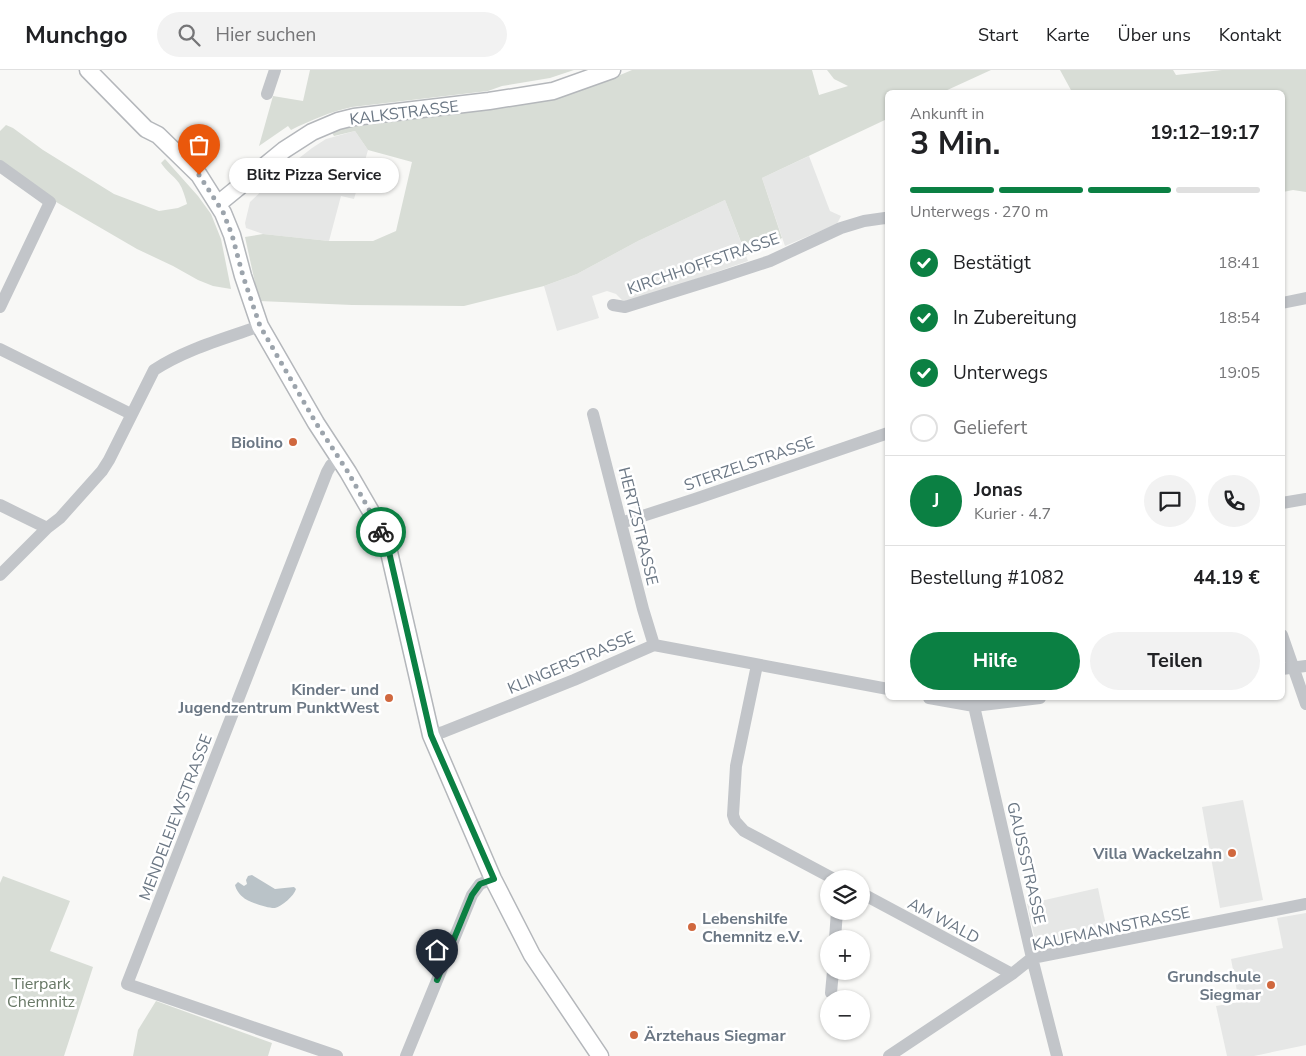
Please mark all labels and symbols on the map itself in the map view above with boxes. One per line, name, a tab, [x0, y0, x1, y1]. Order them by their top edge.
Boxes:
street label: KALKSTRASSE	[348, 95, 460, 131]
pin	[178, 124, 220, 175]
callout: Blitz Pizza Service	[229, 158, 399, 192]
street label: KIRCHHOFFSTRASSE	[624, 228, 782, 300]
street label: STERZELSTRASSE	[681, 431, 818, 497]
place label: Biolino	[231, 432, 283, 454]
marker: Biolino	[287, 436, 299, 448]
street label: HERTZSTRASSE	[613, 465, 663, 588]
courier	[356, 507, 406, 557]
street label: KLINGERSTRASSE	[504, 626, 639, 700]
place label: Kinder- und Jugendzentrum PunktWest	[178, 679, 380, 719]
marker: Kinder- und Jugendzentrum PunktWest	[383, 692, 395, 704]
street label: MENDELEJEWSTRASSE	[134, 731, 218, 904]
street label: GAUSSSTRASSE	[1001, 800, 1051, 927]
place label: Villa Wackelzahn	[1092, 843, 1222, 865]
marker: Villa Wackelzahn	[1226, 847, 1238, 859]
street label: AM WALD	[904, 893, 983, 949]
street label: KAUFMANNSTRASSE	[1030, 901, 1192, 956]
place label: Lebenshilfe Chemnitz e.V.	[702, 908, 803, 948]
marker: Lebenshilfe Chemnitz e.V.	[686, 921, 698, 933]
pin	[416, 929, 458, 980]
place label: Grundschule Siegmar	[1167, 966, 1262, 1006]
park label: Tierpark Chemnitz	[7, 973, 75, 1013]
marker: Grundschule Siegmar	[1265, 979, 1277, 991]
place label: Ärztehaus Siegmar	[644, 1025, 786, 1047]
marker: Ärztehaus Siegmar	[628, 1029, 640, 1041]

